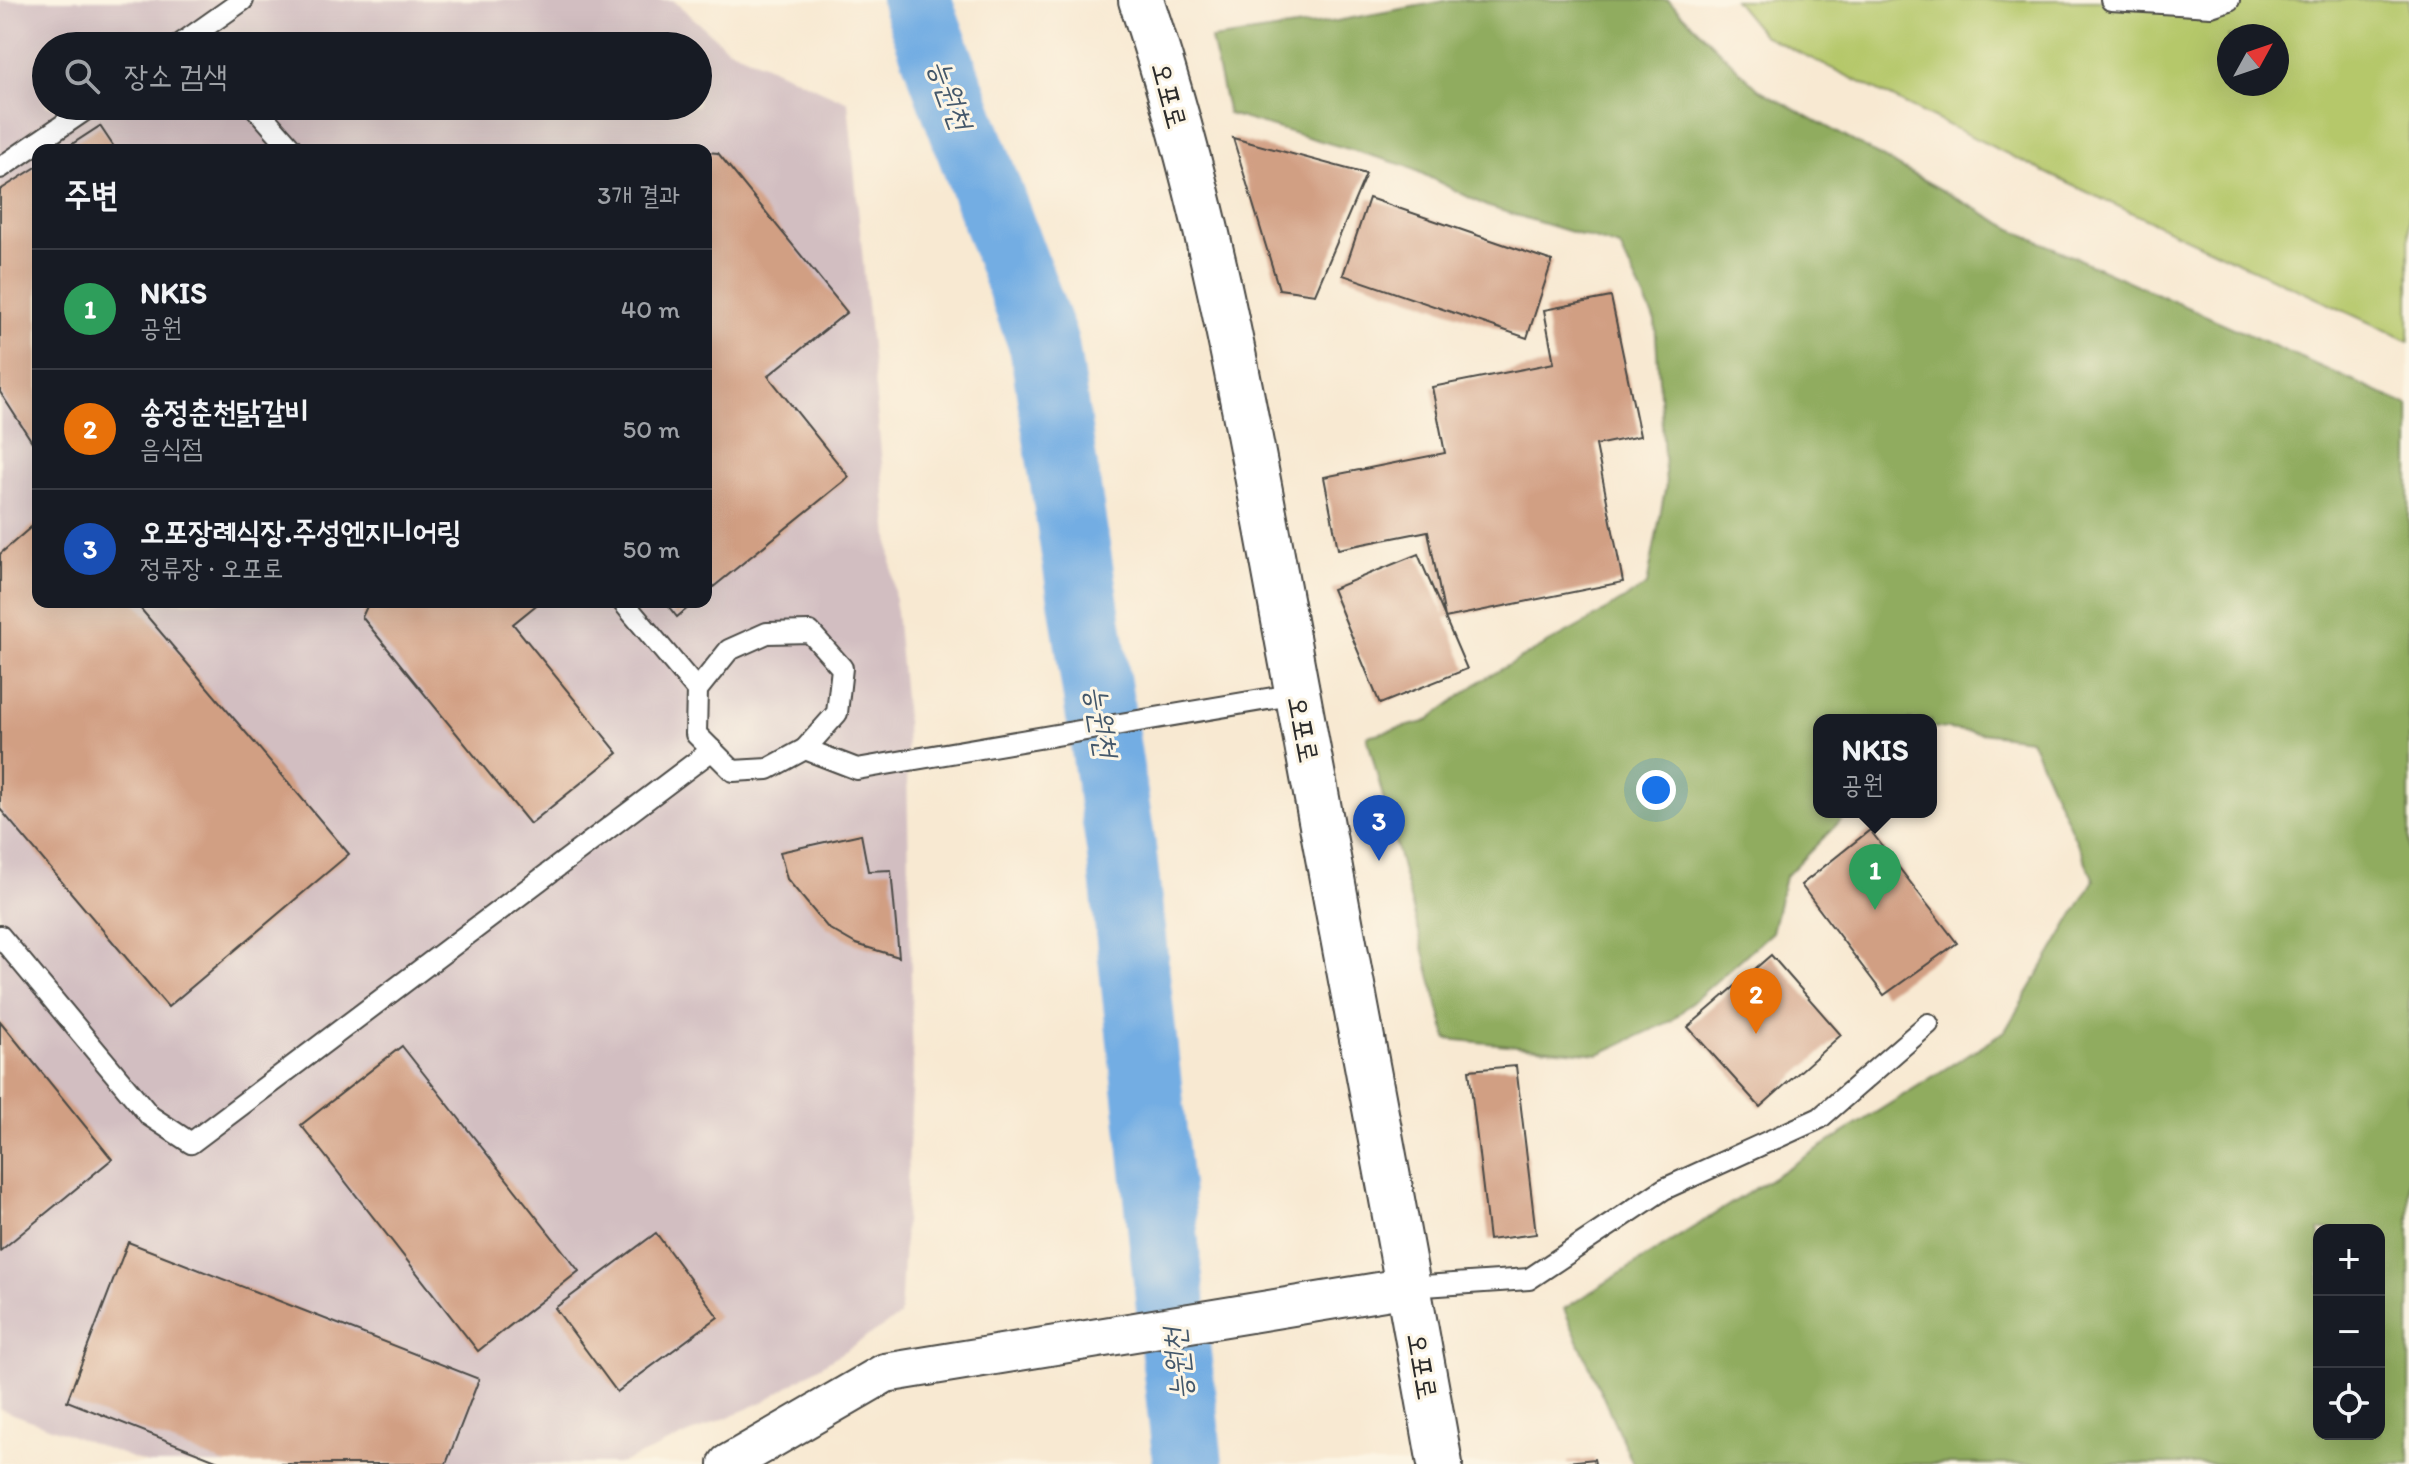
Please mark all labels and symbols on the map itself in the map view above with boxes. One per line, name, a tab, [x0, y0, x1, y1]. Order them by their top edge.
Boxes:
north arrow	[2217, 24, 2289, 96]
water label: 능원천	[921, 54, 982, 137]
street label: 오포로	[1145, 58, 1195, 132]
water label: 능원천	[1078, 682, 1126, 762]
street label: 오포로	[1281, 693, 1327, 765]
your location	[1636, 770, 1676, 810]
pin: 3	[1353, 795, 1405, 861]
pin: 1	[1849, 844, 1901, 910]
pin: 2	[1730, 968, 1782, 1034]
water label: 능원천	[1155, 1323, 1199, 1402]
street label: 오포로	[1400, 1330, 1446, 1402]

